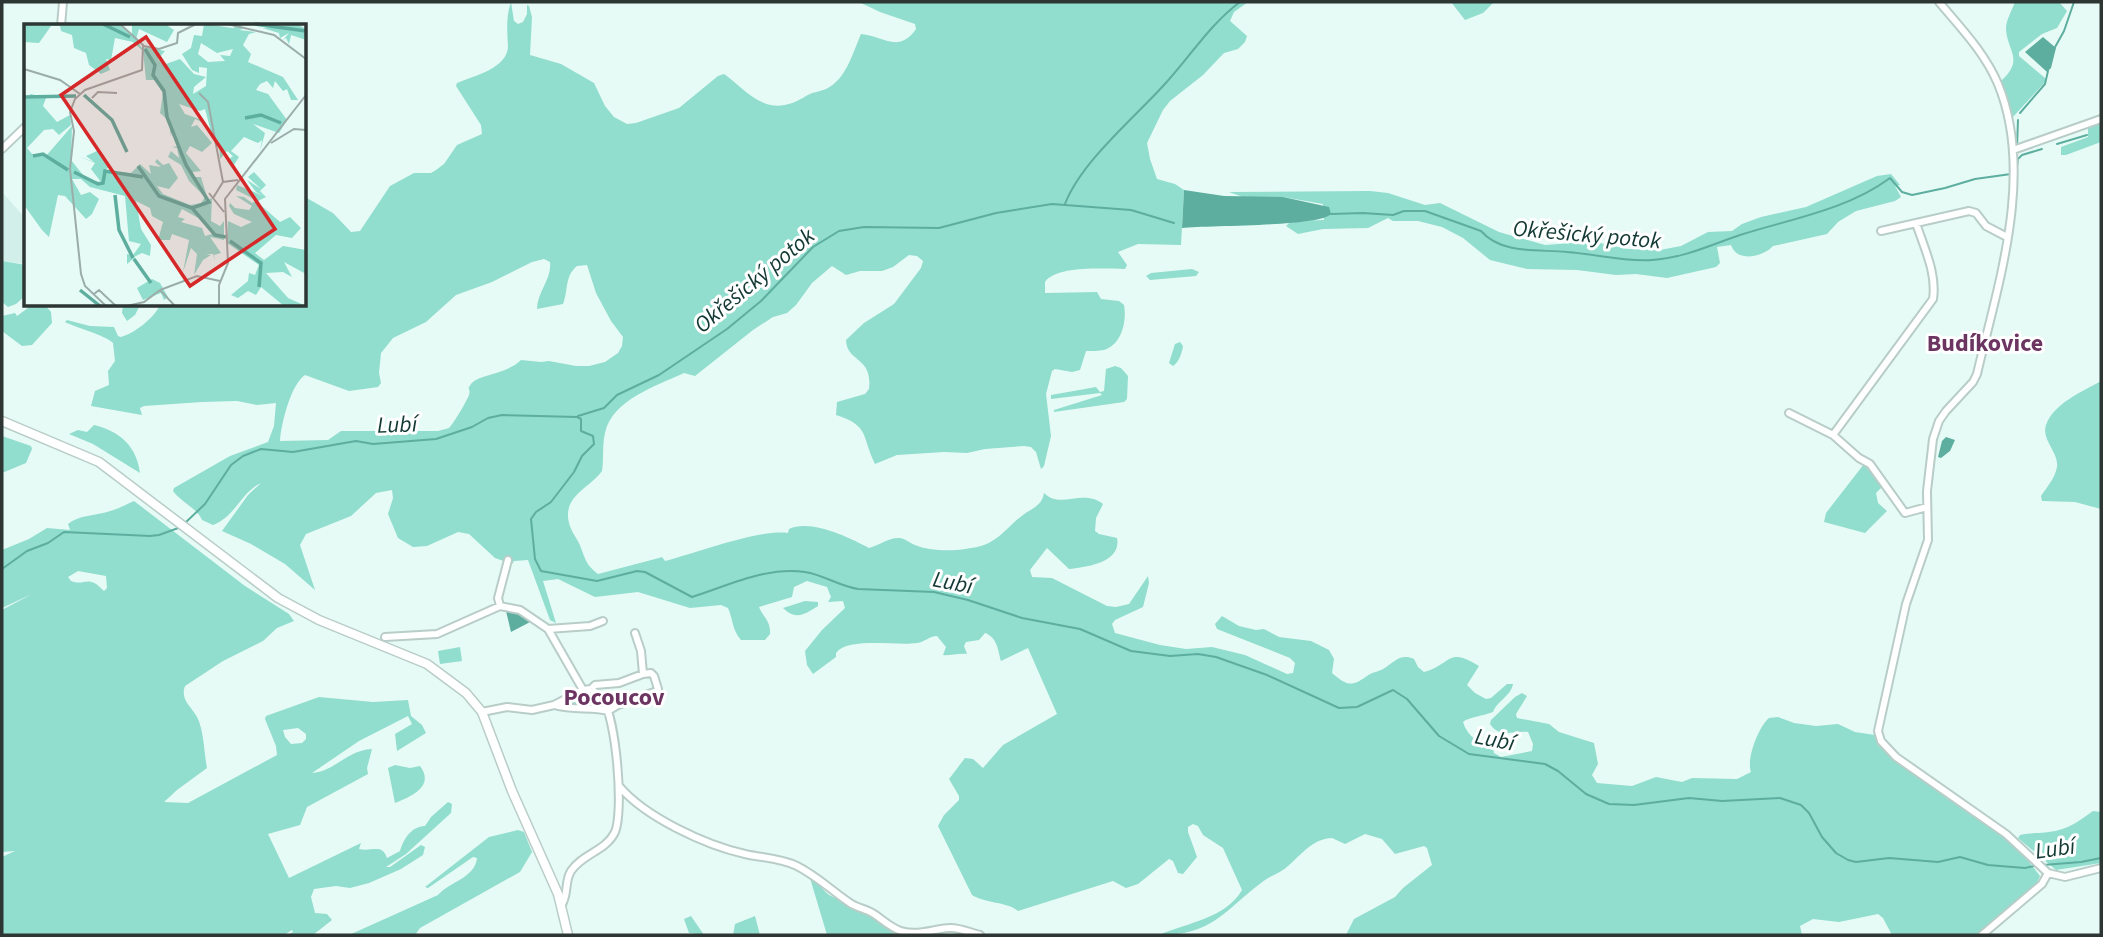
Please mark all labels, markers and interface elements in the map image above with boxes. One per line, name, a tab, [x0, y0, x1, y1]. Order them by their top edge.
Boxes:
inset map	[24, 24, 306, 306]
water label: Okřešický potok	[1511, 212, 1664, 258]
water label: Okřešický potok	[687, 219, 823, 341]
district label: Budíkovice	[1927, 326, 2043, 361]
water label: Lubí	[376, 407, 421, 442]
water label: Lubí	[930, 562, 979, 603]
district label: Pocoucov	[564, 680, 665, 715]
water label: Lubí	[1472, 719, 1521, 760]
water label: Lubí	[2033, 829, 2081, 868]

